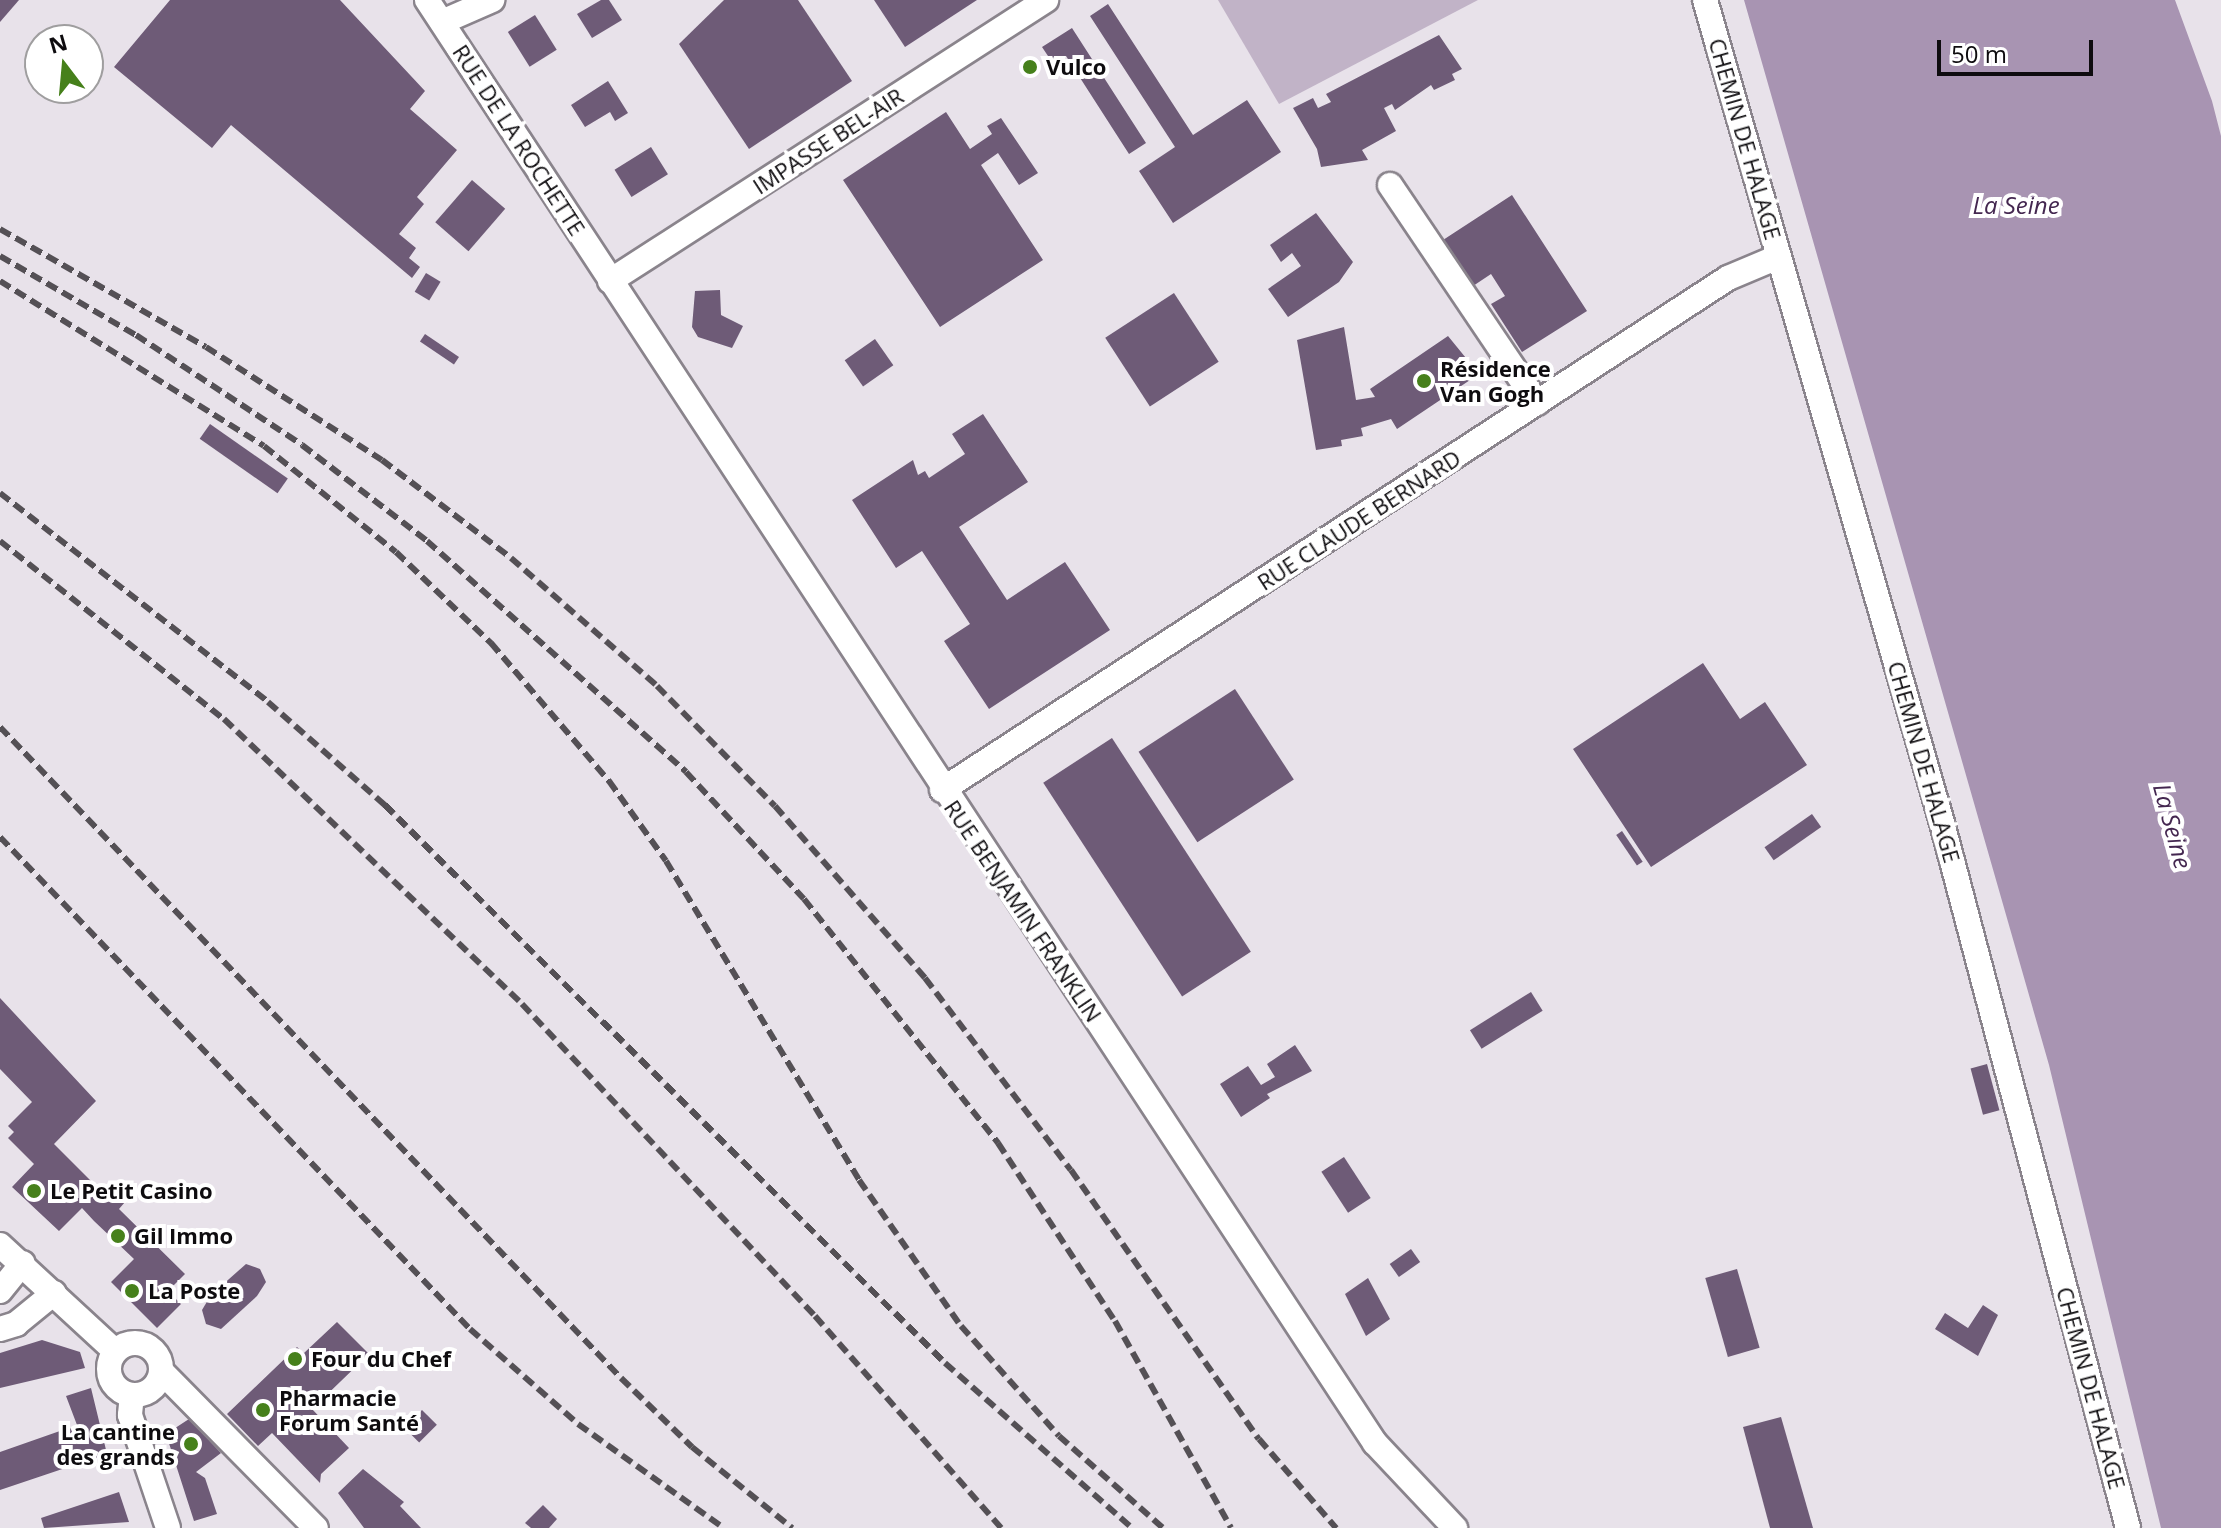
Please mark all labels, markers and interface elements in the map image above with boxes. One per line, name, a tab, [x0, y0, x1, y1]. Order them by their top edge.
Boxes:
north arrow	[24, 24, 104, 104]
scale bar	[1941, 24, 2097, 74]
text: N	[45, 26, 71, 60]
street label: CHEMIN DE HALAGE	[1704, 35, 1786, 243]
text: 50 m	[1951, 37, 2007, 70]
street label: RUE DE LA ROCHETTE	[447, 40, 591, 240]
place label: Vulco	[1046, 54, 1106, 80]
marker: Vulco	[1021, 58, 1039, 76]
street label: IMPASSE BEL-AIR	[748, 83, 908, 199]
water label: La Seine	[1972, 191, 2060, 219]
place label: Résidence Van Gogh	[1440, 355, 1551, 406]
marker: Résidence Van Gogh	[1415, 372, 1433, 390]
street label: RUE CLAUDE BERNARD	[1253, 444, 1465, 596]
street label: CHEMIN DE HALAGE	[1883, 658, 1965, 866]
water label: La Seine	[2148, 780, 2198, 872]
street label: RUE BENJAMIN FRANKLIN	[939, 795, 1107, 1027]
place label: Le Petit Casino	[50, 1178, 213, 1204]
marker: Le Petit Casino	[25, 1182, 43, 1200]
place label: Gil Immo	[134, 1223, 233, 1249]
marker: Gil Immo	[109, 1227, 127, 1245]
place label: La Poste	[148, 1278, 240, 1304]
marker: La Poste	[123, 1282, 141, 1300]
street label: CHEMIN DE HALAGE	[2051, 1284, 2131, 1492]
place label: Four du Chef	[311, 1346, 451, 1372]
marker: Four du Chef	[286, 1350, 304, 1368]
place label: Pharmacie Forum Santé	[279, 1384, 419, 1436]
marker: Pharmacie Forum Santé	[254, 1401, 272, 1419]
place label: La cantine des grands	[56, 1418, 175, 1470]
marker: La cantine des grands	[182, 1435, 200, 1453]

